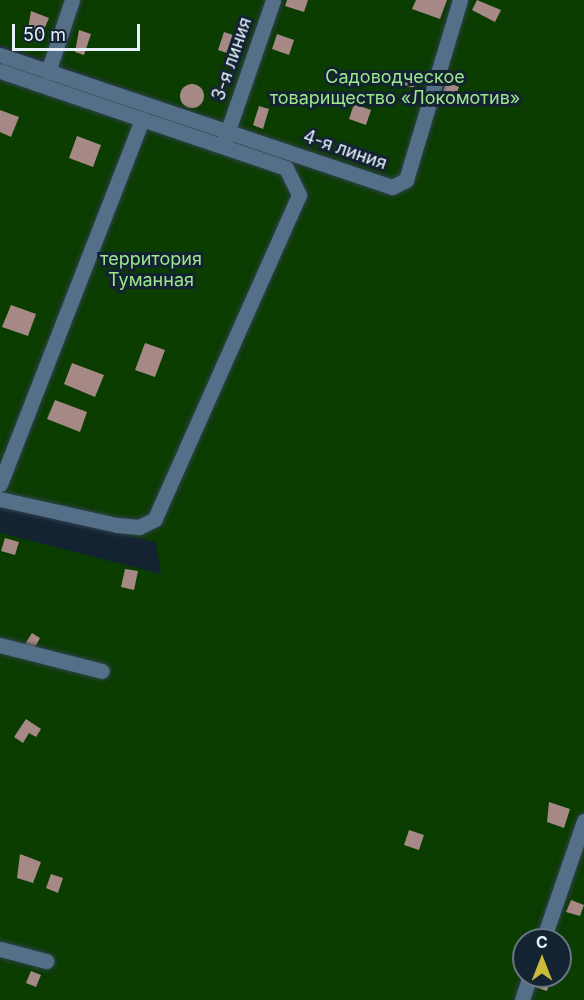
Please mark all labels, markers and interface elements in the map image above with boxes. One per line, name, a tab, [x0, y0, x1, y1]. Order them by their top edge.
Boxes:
scale bar	[15, 12, 142, 50]
street label: 3-я линия	[208, 14, 256, 104]
text: 50 m	[23, 24, 66, 45]
park label: Садоводческое товарищество «Локомотив»	[270, 67, 520, 110]
street label: 4-я линия	[300, 126, 390, 174]
park label: территория Туманная	[100, 249, 202, 292]
north arrow	[512, 928, 572, 988]
text: С	[536, 932, 548, 952]

